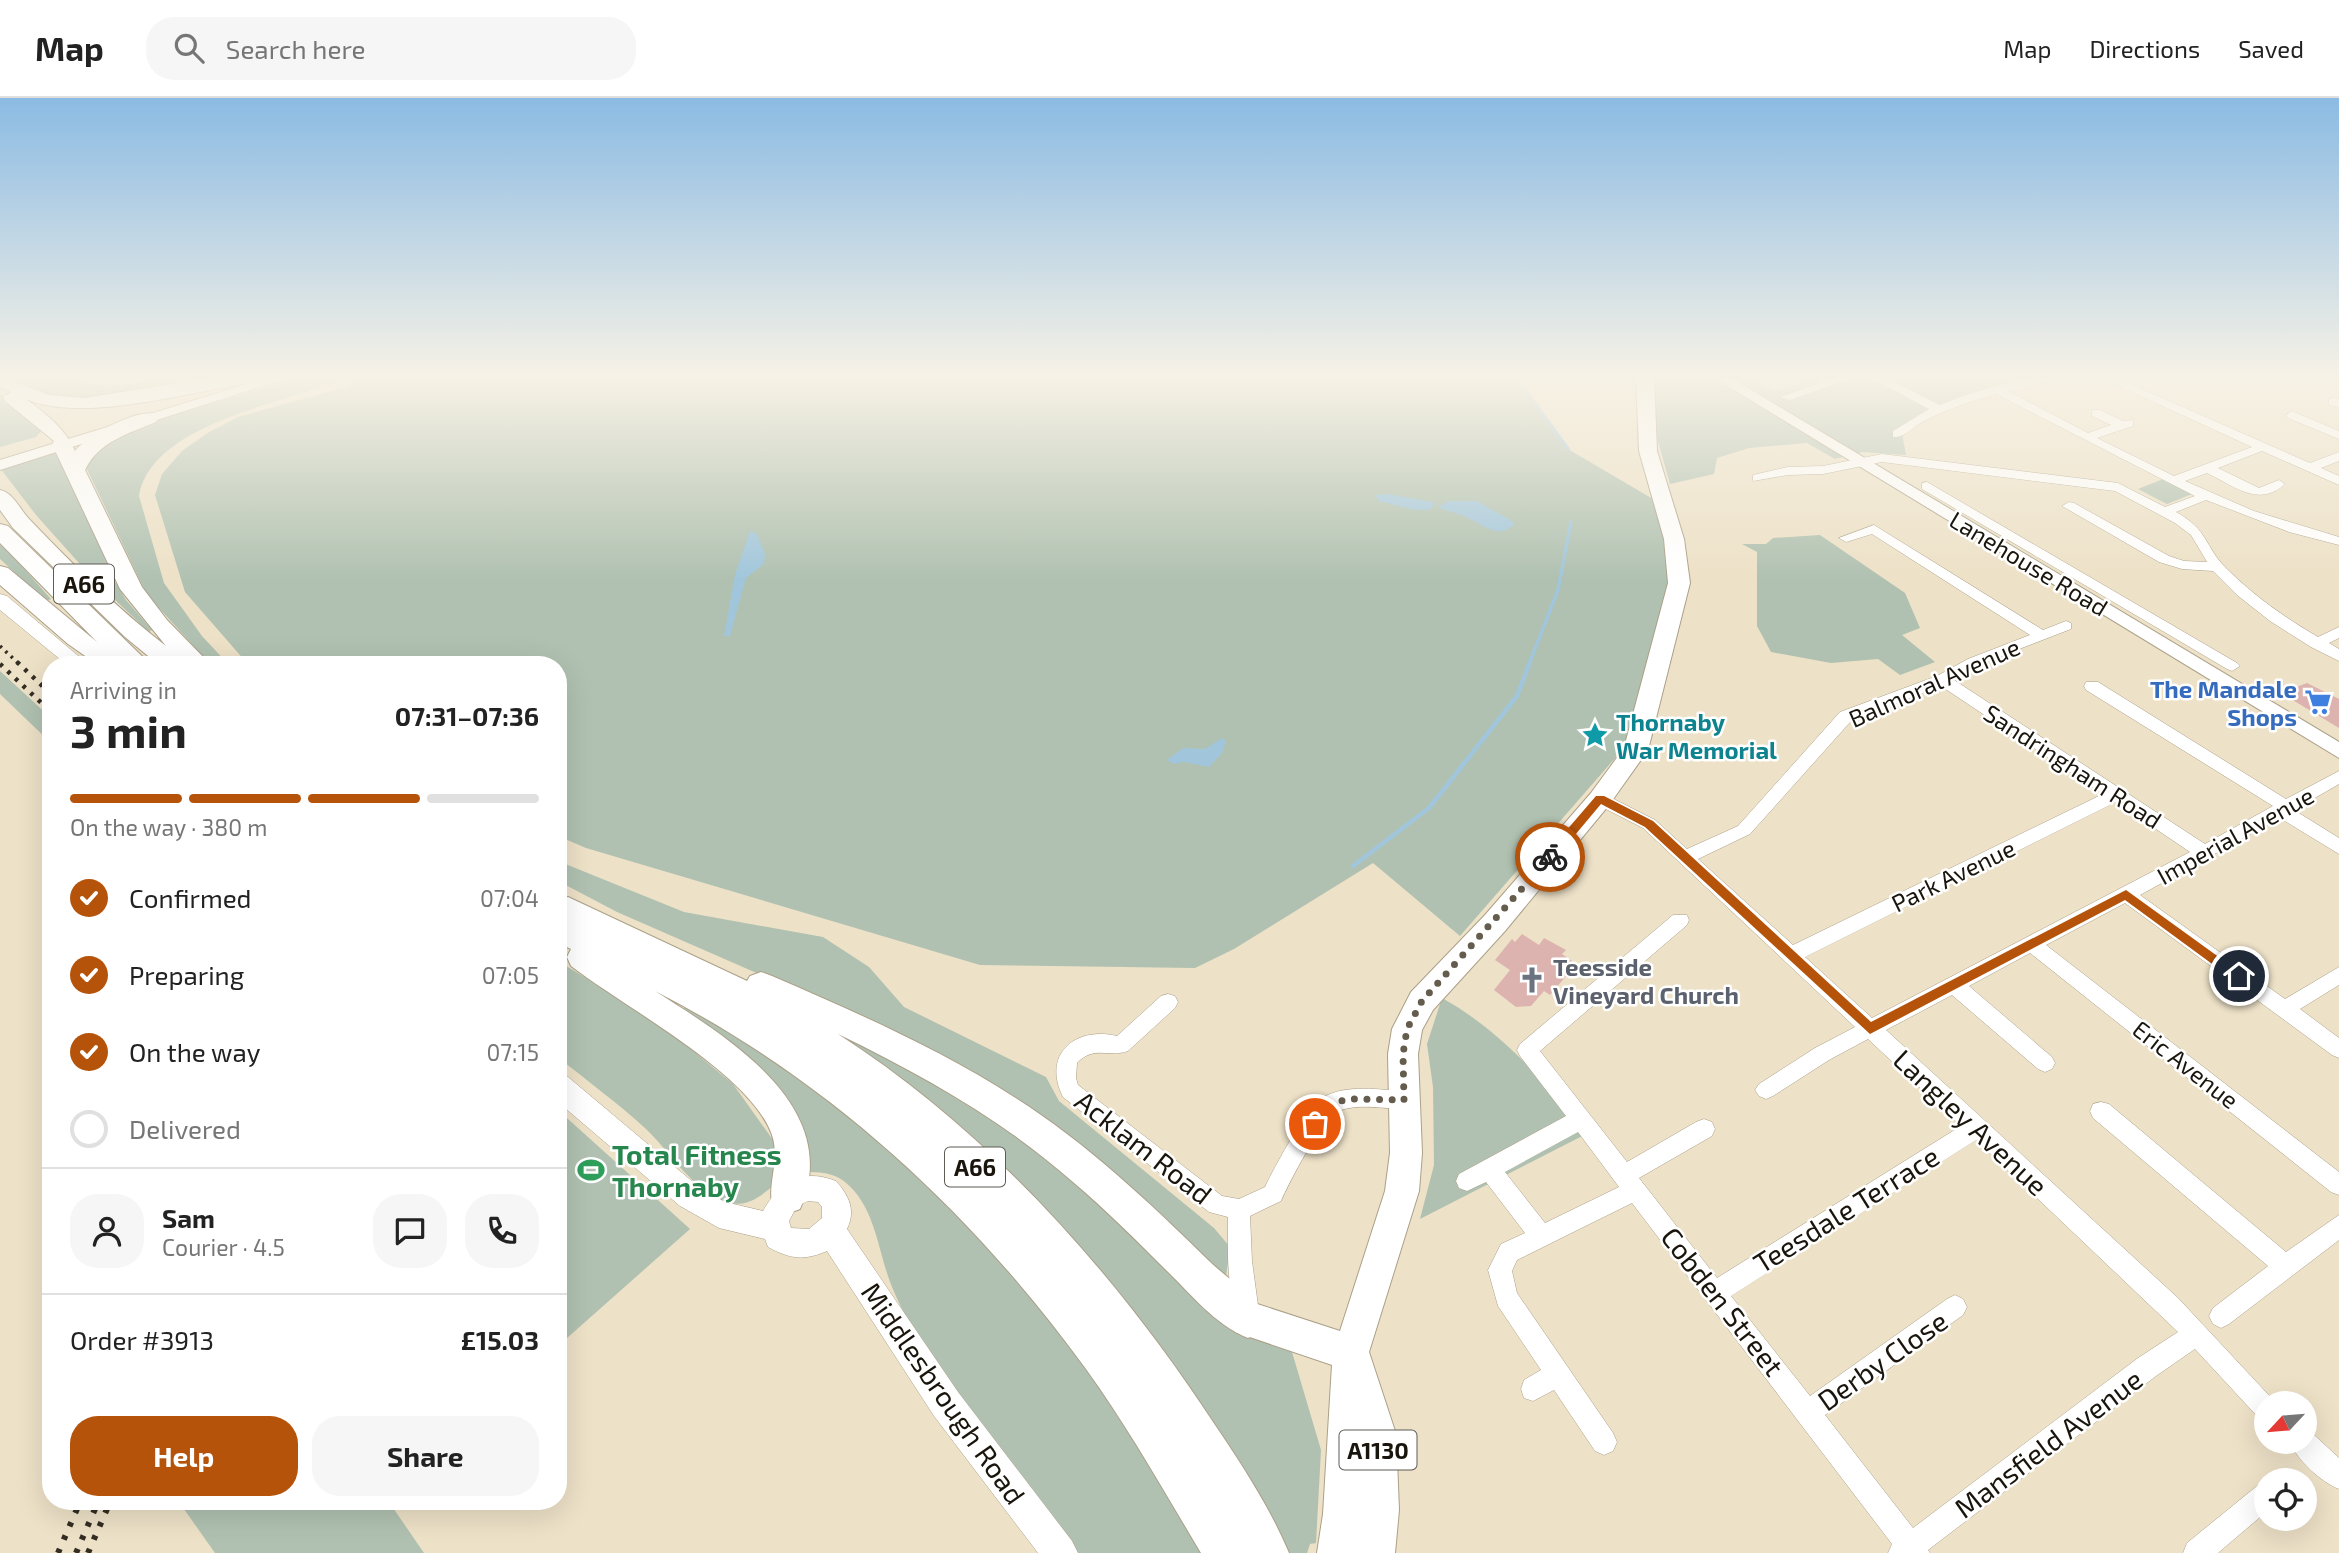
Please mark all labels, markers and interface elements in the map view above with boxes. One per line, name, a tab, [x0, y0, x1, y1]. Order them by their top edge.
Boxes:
search box	[146, 17, 636, 80]
text: Map	[35, 28, 104, 68]
icon: search	[170, 29, 208, 67]
text: Search here	[226, 33, 365, 64]
text: Map	[2003, 34, 2051, 63]
text: Directions	[2089, 34, 2200, 63]
text: Saved	[2238, 34, 2304, 63]
street label: Lanehouse Road	[1945, 504, 2113, 622]
road number: A66	[54, 564, 114, 604]
street label: Balmoral Avenue	[1844, 631, 2024, 733]
place label: The Mandale Shops	[2150, 674, 2297, 731]
text: Arriving in	[70, 676, 177, 704]
supermarket icon: The Mandale Shops	[2303, 687, 2333, 717]
street label: Sandringham Road	[1979, 698, 2167, 834]
text: 07:31–07:36	[395, 700, 539, 731]
text: 3 min	[70, 702, 187, 757]
place label: Thornaby War Memorial	[1616, 707, 1777, 764]
place icon: Thornaby War Memorial	[1580, 720, 1610, 750]
street label: Imperial Avenue	[2152, 780, 2318, 890]
text: On the way · 380 m	[70, 813, 267, 841]
courier	[1515, 822, 1585, 892]
street label: Park Avenue	[1886, 833, 2020, 917]
icon: bike	[1531, 838, 1569, 876]
icon: check	[70, 879, 108, 917]
text: Confirmed	[129, 882, 252, 913]
text: 07:04	[480, 884, 539, 912]
pin	[2209, 946, 2269, 1006]
place label: Teesside Vineyard Church	[1553, 952, 1739, 1009]
icon: check	[70, 956, 108, 994]
icon: home	[2220, 957, 2258, 995]
text: Preparing	[129, 959, 244, 990]
text: 07:05	[482, 961, 539, 989]
church icon: Teesside Vineyard Church	[1517, 965, 1547, 995]
street label: Eric Avenue	[2127, 1014, 2245, 1114]
icon: check	[70, 1033, 108, 1071]
text: On the way	[129, 1036, 260, 1067]
text: 07:15	[486, 1038, 539, 1066]
street label: Langley Avenue	[1887, 1042, 2055, 1202]
street label: Acklam Road	[1069, 1083, 1219, 1211]
pin	[1285, 1094, 1345, 1154]
icon: bag	[1296, 1105, 1334, 1143]
text: Delivered	[129, 1113, 241, 1144]
place label: Total Fitness Thornaby	[612, 1137, 782, 1203]
street label: Teesdale Terrace	[1747, 1138, 1945, 1280]
road number: A66	[945, 1148, 1005, 1186]
sports icon: Total Fitness Thornaby	[576, 1155, 606, 1185]
button: person	[70, 1194, 144, 1268]
button: chat	[373, 1194, 447, 1268]
button: phone	[465, 1194, 539, 1268]
text: Sam	[162, 1202, 215, 1233]
street label: Cobden Street	[1654, 1220, 1792, 1382]
text: Courier · 4.5	[162, 1233, 285, 1261]
street label: Middlesbrough Road	[855, 1276, 1033, 1510]
street label: Derby Close	[1811, 1303, 1953, 1417]
text: Order #3913	[70, 1324, 214, 1355]
text: £15.03	[461, 1324, 539, 1355]
street label: Mansfield Avenue	[1947, 1361, 2149, 1525]
north arrow	[2254, 1391, 2317, 1454]
map controls	[2254, 1391, 2317, 1531]
button: Help	[70, 1416, 298, 1496]
button: Share	[312, 1416, 539, 1496]
road number: A1130	[1340, 1430, 1416, 1470]
button: locate	[2254, 1468, 2317, 1531]

